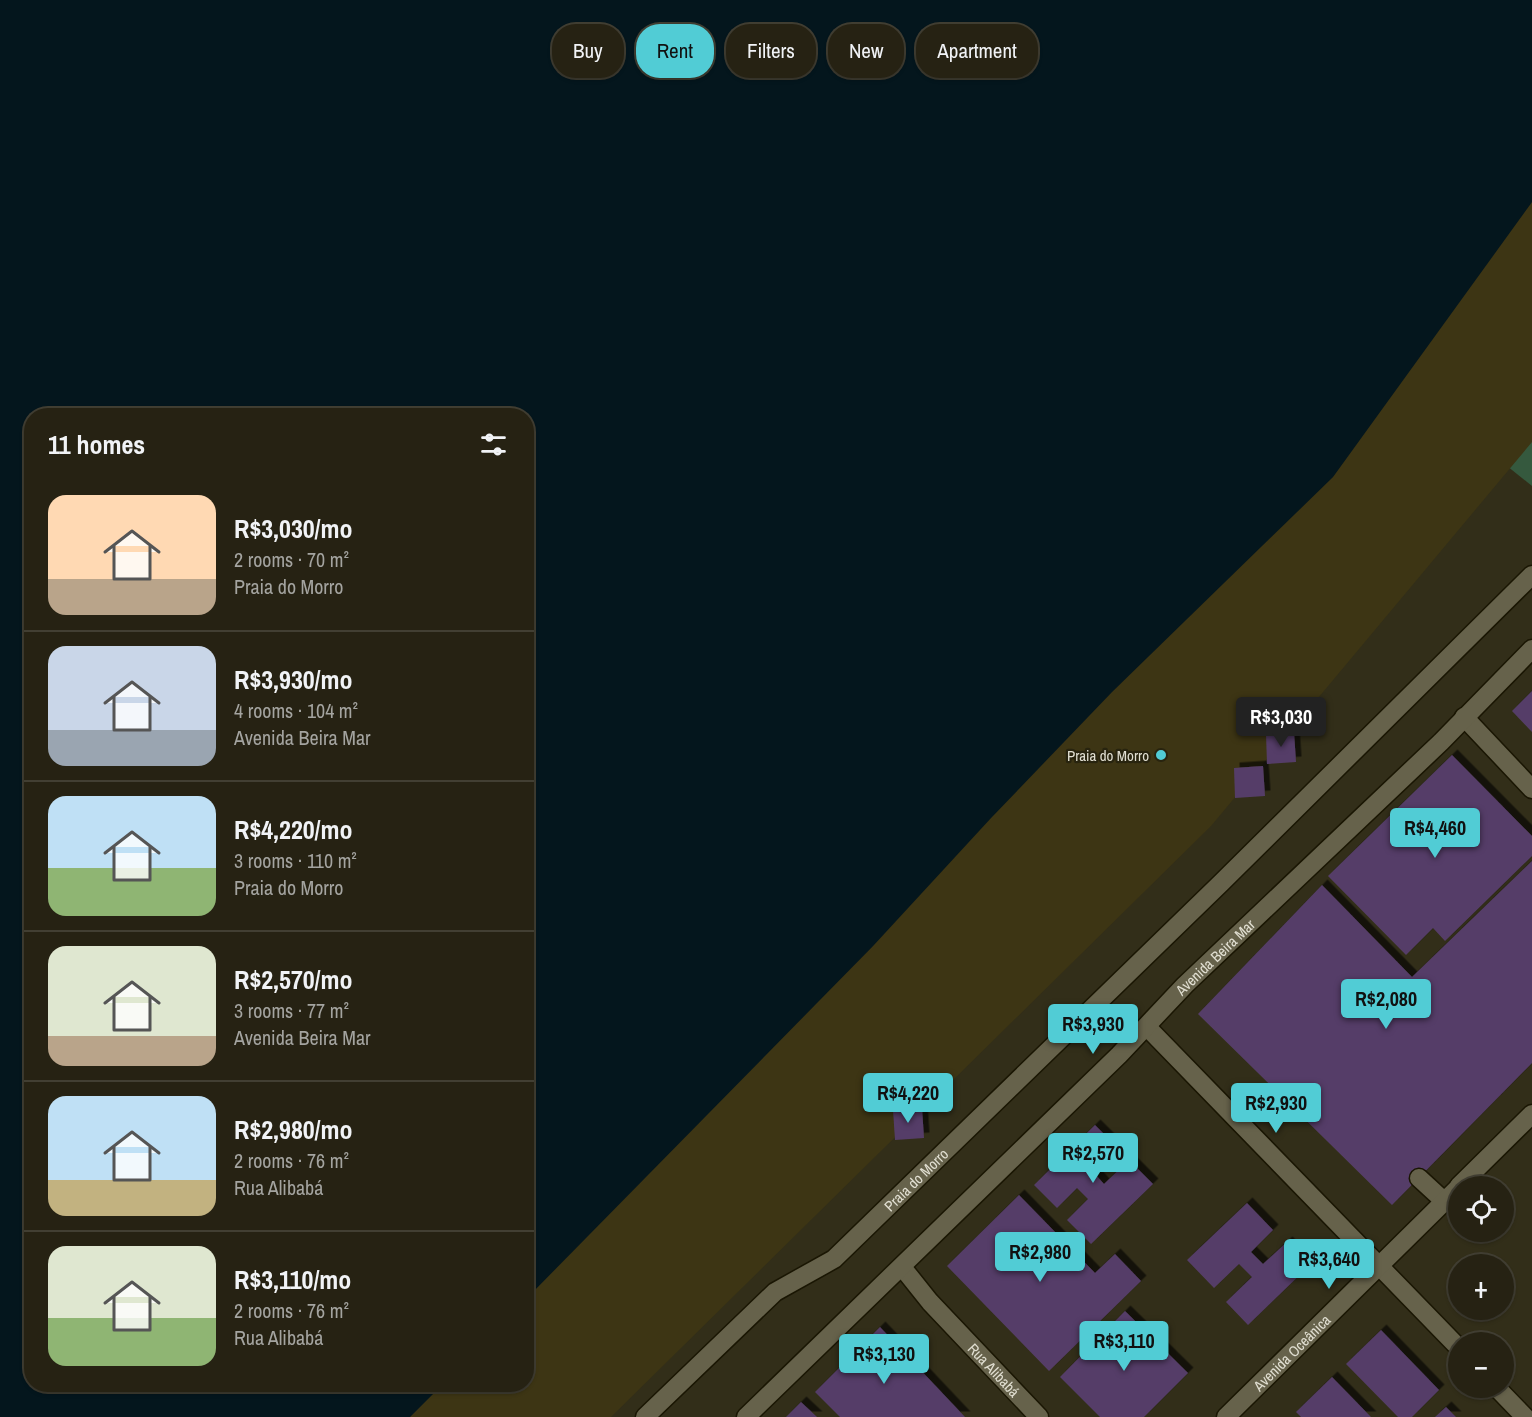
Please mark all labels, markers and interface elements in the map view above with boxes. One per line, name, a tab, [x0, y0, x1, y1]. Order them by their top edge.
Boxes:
chip: Buy	[552, 24, 624, 78]
chip: Rent	[636, 24, 714, 78]
chip: Filters	[726, 24, 816, 78]
chip: New	[828, 24, 904, 78]
chip: Apartment	[916, 24, 1038, 78]
text: 11 homes	[48, 427, 145, 462]
icon: filters	[477, 428, 510, 461]
text: R$3,030/mo	[234, 511, 353, 546]
icon: home	[96, 519, 168, 591]
text: 2 rooms · 70 m²	[234, 546, 349, 573]
text: Praia do Morro	[234, 573, 343, 600]
text: R$3,930/mo	[234, 662, 353, 697]
icon: home	[96, 670, 168, 742]
text: 4 rooms · 104 m²	[234, 697, 358, 724]
pin: R$3,030	[1226, 697, 1336, 748]
text: R$3,030	[1250, 703, 1312, 730]
text: Avenida Beira Mar	[234, 724, 370, 751]
place label: Praia do Morro	[1067, 745, 1149, 766]
marker: Praia do Morro	[1154, 748, 1168, 762]
pin: R$4,460	[1380, 808, 1490, 859]
text: R$4,220/mo	[234, 812, 353, 847]
text: R$4,460	[1404, 814, 1466, 841]
icon: home	[96, 820, 168, 892]
text: 3 rooms · 110 m²	[234, 847, 357, 874]
text: Praia do Morro	[234, 874, 343, 901]
street label: Avenida Beira Mar	[1170, 914, 1259, 1000]
text: R$2,570/mo	[234, 962, 353, 997]
icon: home	[96, 970, 168, 1042]
pin: R$2,080	[1331, 979, 1441, 1030]
text: R$2,080	[1355, 985, 1417, 1012]
text: 3 rooms · 77 m²	[234, 997, 349, 1024]
pin: R$3,930	[1038, 1004, 1148, 1055]
text: R$3,930	[1062, 1010, 1124, 1037]
text: Avenida Beira Mar	[234, 1024, 370, 1051]
pin: R$4,220	[853, 1073, 963, 1124]
text: R$4,220	[877, 1079, 939, 1106]
pin: R$2,930	[1221, 1083, 1331, 1134]
text: R$2,930	[1245, 1089, 1307, 1116]
text: R$2,980/mo	[234, 1112, 353, 1147]
icon: home	[96, 1120, 168, 1192]
pin: R$2,570	[1038, 1133, 1148, 1184]
text: R$2,570	[1062, 1139, 1124, 1166]
street label: Praia do Morro	[879, 1143, 953, 1216]
text: 2 rooms · 76 m²	[234, 1147, 349, 1174]
text: Rua Alibabá	[234, 1174, 323, 1201]
map controls	[1448, 1176, 1514, 1398]
button: locate	[1448, 1176, 1514, 1242]
pin: R$2,980	[985, 1232, 1095, 1283]
text: R$2,980	[1009, 1238, 1071, 1265]
pin: R$3,640	[1274, 1239, 1384, 1290]
text: R$3,640	[1298, 1245, 1360, 1272]
button: +	[1448, 1254, 1514, 1320]
text: R$3,110/mo	[234, 1262, 351, 1297]
icon: home	[96, 1270, 168, 1342]
text: 2 rooms · 76 m²	[234, 1297, 349, 1324]
street label: Avenida Oceânica	[1247, 1309, 1335, 1396]
pin: R$3,110	[1069, 1321, 1179, 1372]
text: Rua Alibabá	[234, 1324, 323, 1351]
text: R$3,110	[1093, 1327, 1155, 1354]
button: −	[1448, 1332, 1514, 1398]
pin: R$3,130	[829, 1334, 939, 1385]
street label: Rua Alibabá	[963, 1338, 1025, 1401]
text: R$3,130	[853, 1340, 915, 1367]

